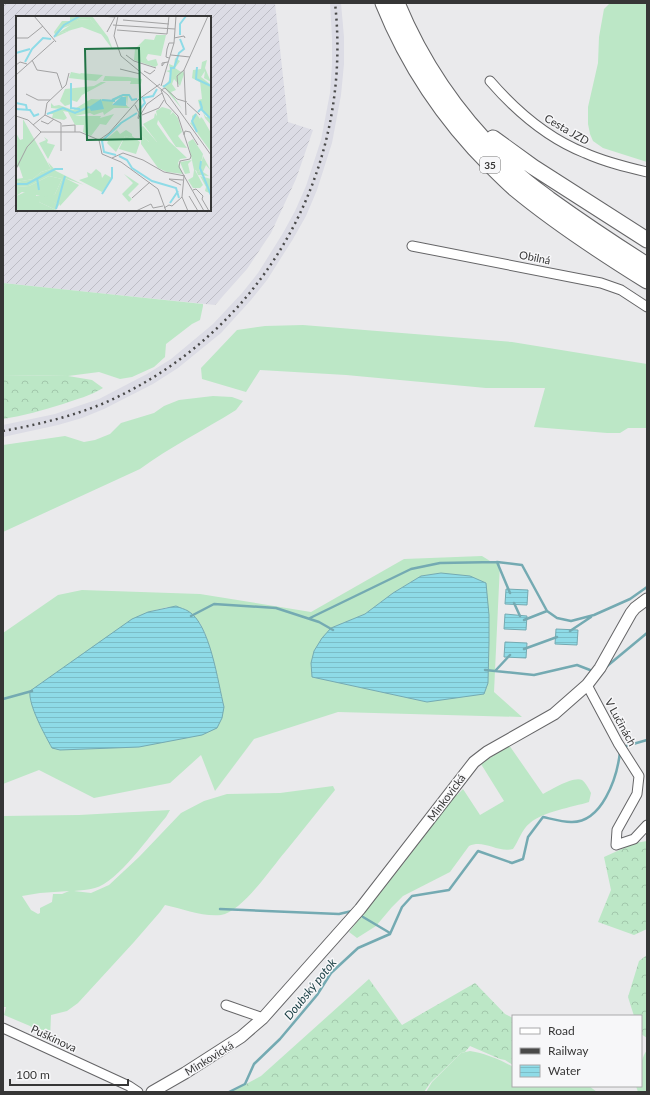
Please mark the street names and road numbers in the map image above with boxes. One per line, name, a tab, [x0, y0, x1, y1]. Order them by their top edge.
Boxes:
street label: Cesta JZD	[542, 111, 592, 147]
road number: 35	[480, 157, 500, 173]
street label: Obilná	[518, 248, 552, 266]
street label: V Lučinách	[603, 696, 639, 748]
street label: Minkovická	[424, 771, 468, 823]
street label: Puškinova	[29, 1022, 79, 1054]
street label: Minkovická	[182, 1038, 236, 1078]

